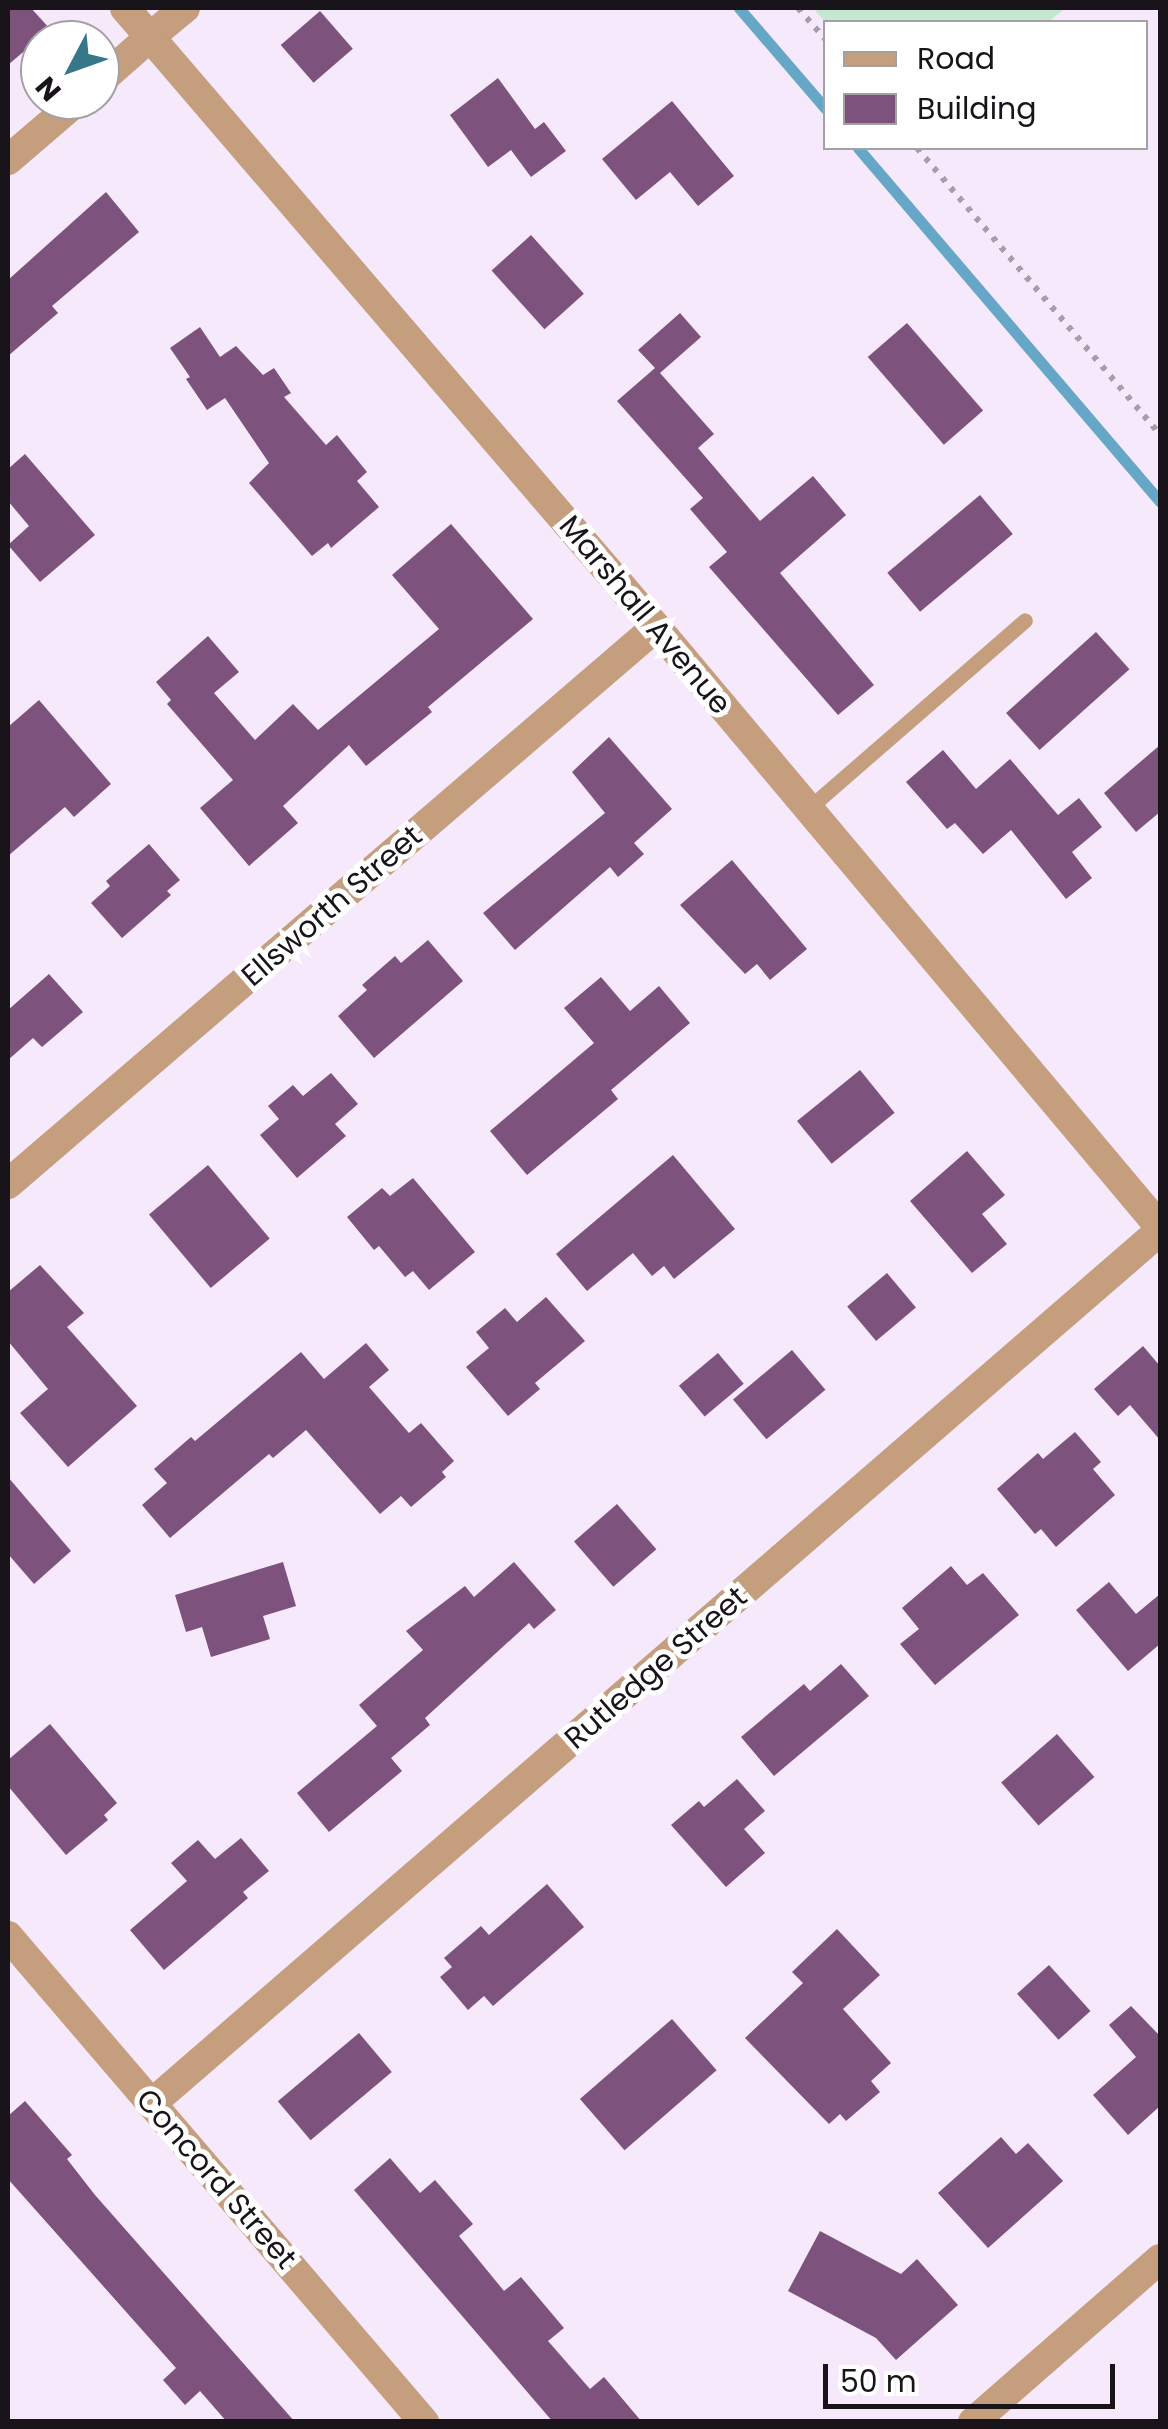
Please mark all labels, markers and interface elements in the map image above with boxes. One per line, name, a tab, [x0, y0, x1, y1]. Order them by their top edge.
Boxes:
north arrow	[20, 20, 120, 120]
legend	[823, 20, 1148, 150]
text: Road	[917, 37, 995, 80]
text: N	[27, 68, 70, 109]
text: Building	[917, 87, 1037, 130]
street label: Marshall Avenue	[552, 508, 738, 722]
street label: Ellsworth Street	[235, 818, 429, 994]
street label: Rutledge Street	[558, 1579, 754, 1757]
street label: Concord Street	[128, 2082, 304, 2276]
scale bar	[828, 2344, 1120, 2406]
text: 50 m	[840, 2360, 917, 2403]

